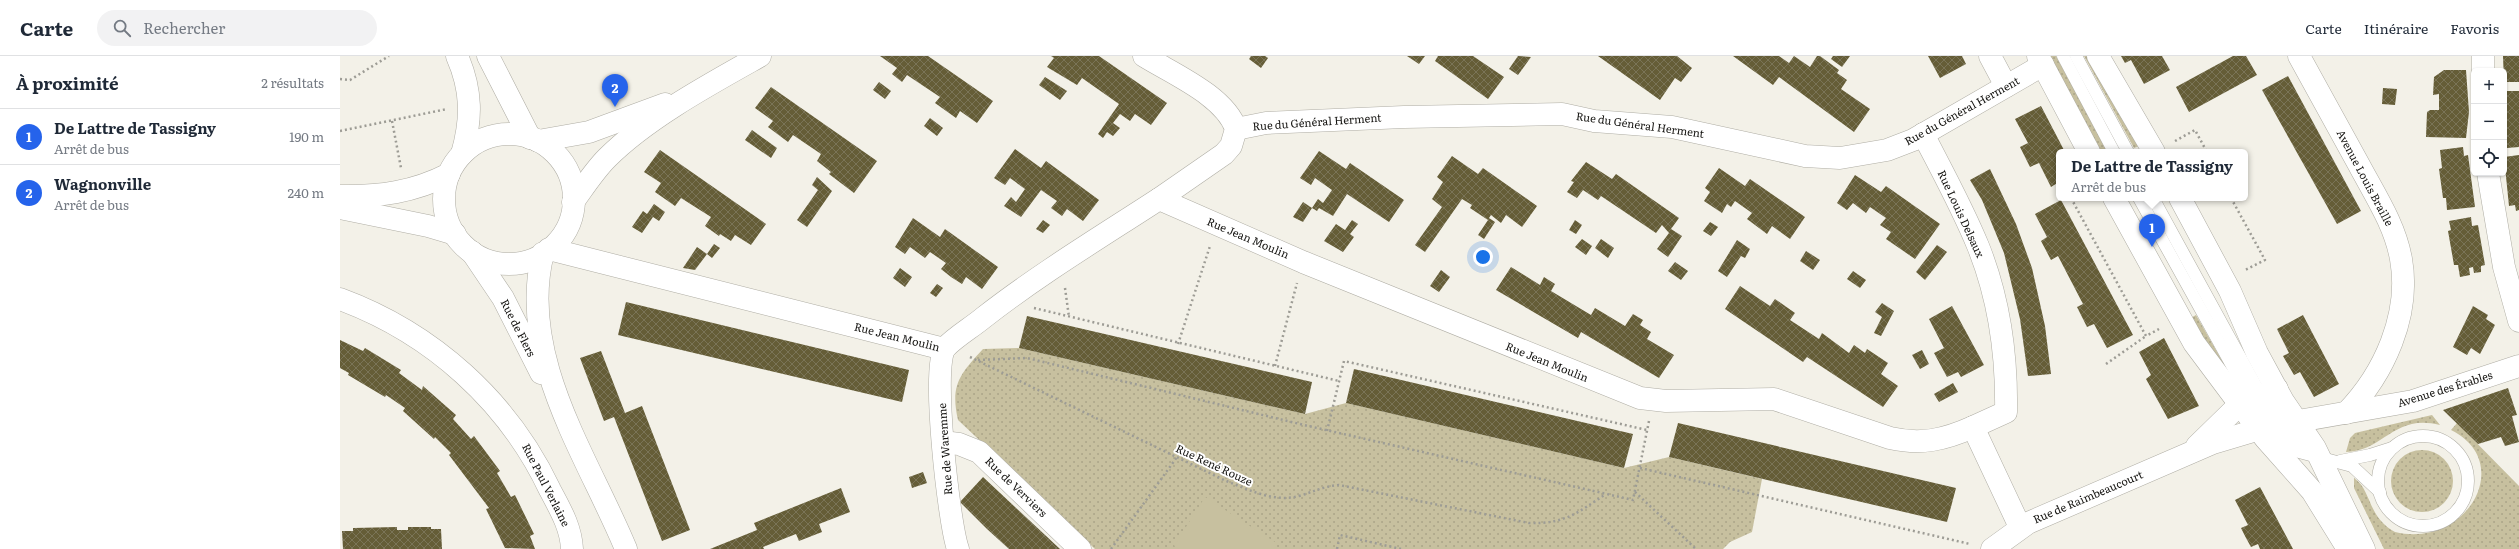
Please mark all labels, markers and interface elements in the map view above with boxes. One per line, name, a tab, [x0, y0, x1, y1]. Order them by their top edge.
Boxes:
search box	[97, 10, 377, 46]
text: Carte	[20, 14, 73, 42]
text: Rechercher	[143, 16, 225, 39]
icon: search	[111, 17, 133, 39]
text: Carte	[2305, 18, 2342, 38]
text: Itinéraire	[2364, 18, 2428, 38]
text: Favoris	[2450, 18, 2499, 38]
map controls	[2471, 68, 2507, 176]
button: +	[2471, 68, 2507, 104]
text: À proximité	[16, 70, 119, 95]
street label: Rue du Général Herment	[1901, 72, 2022, 148]
text: 2 résultats	[261, 73, 324, 92]
pin: 2	[602, 74, 628, 107]
button: −	[2471, 104, 2507, 140]
street label: Rue du Général Herment	[1575, 107, 1706, 141]
street label: Rue du Général Herment	[1252, 108, 1383, 133]
text: De Lattre de Tassigny	[54, 116, 216, 139]
text: 1	[26, 127, 32, 146]
text: 190 m	[289, 127, 324, 146]
street label: Avenue Louis Braille	[2334, 127, 2398, 229]
text: Arrêt de bus	[54, 139, 129, 158]
button: locate	[2471, 140, 2507, 176]
popup	[2056, 149, 2248, 201]
text: De Lattre de Tassigny	[2071, 154, 2233, 177]
street label: Rue Louis Delsaux	[1935, 167, 1990, 261]
text: Wagnonville	[54, 172, 151, 195]
text: Arrêt de bus	[2071, 177, 2146, 196]
text: 2	[26, 183, 32, 202]
text: 240 m	[288, 183, 324, 202]
text: Arrêt de bus	[54, 195, 129, 214]
street label: Rue Jean Moulin	[1205, 213, 1292, 262]
pin: 1	[2139, 214, 2165, 247]
your location	[1473, 247, 1493, 267]
street label: Rue de Flers	[498, 296, 540, 359]
street label: Rue Jean Moulin	[853, 318, 942, 354]
street label: Rue Jean Moulin	[1504, 337, 1591, 385]
street label: Avenue des Érables	[2395, 366, 2494, 410]
street label: Rue de Waremme	[933, 402, 955, 496]
street label: Rue René Rouze	[1174, 439, 1256, 489]
street label: Rue Paul Verlaine	[519, 440, 575, 529]
street label: Rue de Verviers	[982, 453, 1051, 520]
street label: Rue de Raimbeaucourt	[2030, 465, 2146, 527]

